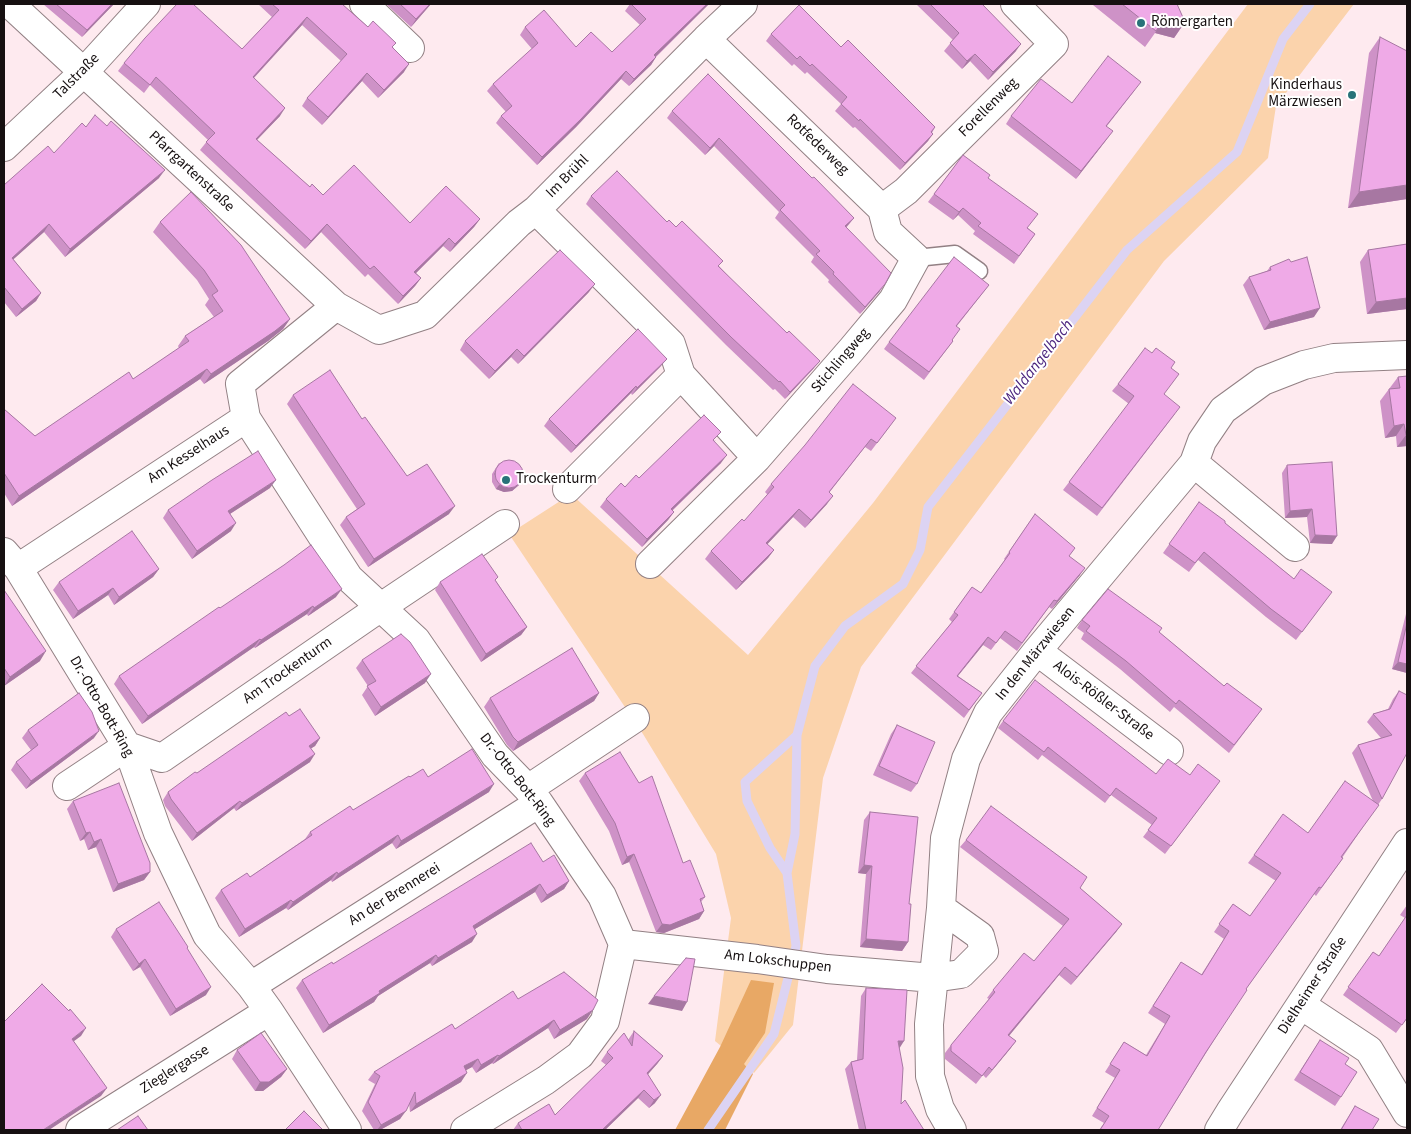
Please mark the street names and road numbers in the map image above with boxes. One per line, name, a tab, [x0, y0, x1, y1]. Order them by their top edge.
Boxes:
street label: Talstraße	[50, 50, 104, 104]
street label: Forellenweg	[956, 75, 1022, 141]
street label: Rotfederweg	[782, 111, 852, 179]
street label: Pfarrgartenstraße	[144, 128, 238, 216]
street label: Im Brühl	[543, 152, 593, 202]
street label: Stichlingweg	[808, 325, 874, 397]
street label: Am Kesselhaus	[145, 422, 233, 488]
street label: In den Märzwiesen	[993, 603, 1079, 705]
street label: Am Trockenturm	[240, 634, 336, 708]
street label: Dr.-Otto-Bott-Ring	[65, 653, 137, 761]
street label: Alois-Rößler-Straße	[1049, 657, 1157, 745]
street label: Dr.-Otto-Bott-Ring	[475, 730, 559, 830]
street label: An der Brennerei	[346, 860, 444, 930]
street label: Dielheimer Straße	[1275, 934, 1351, 1038]
street label: Am Lokschuppen	[723, 946, 833, 978]
street label: Zieglergasse	[137, 1042, 213, 1098]

